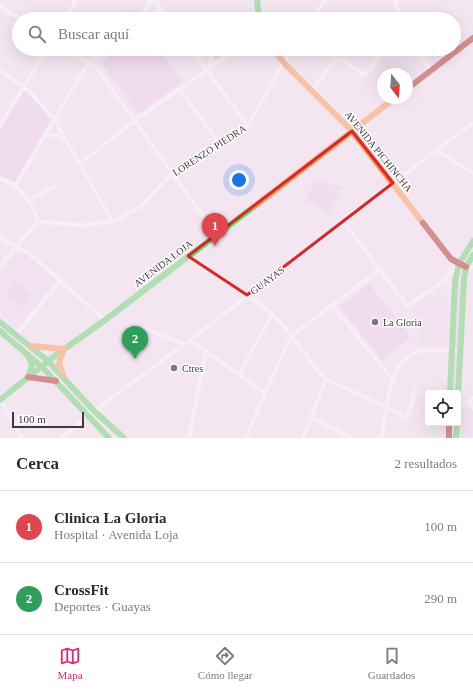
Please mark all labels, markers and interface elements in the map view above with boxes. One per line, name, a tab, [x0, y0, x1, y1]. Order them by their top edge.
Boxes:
search box	[12, 12, 461, 56]
icon: search	[26, 23, 48, 45]
text: Buscar aquí	[58, 26, 129, 42]
north arrow	[377, 68, 413, 104]
street label: AVENIDA PICHINCHA	[343, 109, 415, 194]
street label: LORENZO PIEDRA	[171, 122, 249, 178]
your location	[229, 170, 249, 190]
pin: 1	[202, 213, 228, 246]
street label: AVENIDA LOJA	[132, 237, 195, 289]
street label: GUAYAS	[248, 264, 286, 297]
marker: La Gloria	[370, 317, 380, 327]
place label: La Gloria	[383, 317, 422, 328]
pin: 2	[122, 326, 148, 359]
marker: Ctres	[169, 363, 179, 373]
place label: Ctres	[182, 363, 203, 374]
map controls	[425, 390, 461, 426]
button: locate	[425, 390, 461, 426]
scale bar	[12, 410, 84, 429]
text: 100 m	[18, 413, 46, 425]
text: Cerca	[16, 454, 59, 473]
text: 2 resultados	[395, 456, 457, 471]
text: Clinica La Gloria	[54, 510, 167, 526]
text: 1	[26, 519, 32, 534]
text: 100 m	[424, 519, 457, 534]
text: Hospital · Avenida Loja	[54, 527, 178, 542]
text: CrossFit	[54, 582, 109, 598]
text: 2	[26, 591, 32, 606]
text: 290 m	[424, 591, 457, 606]
text: Deportes · Guayas	[54, 599, 151, 614]
tab: Mapa	[58, 645, 83, 681]
tab: Cómo llegar	[198, 645, 253, 681]
tab: Guardados	[368, 645, 415, 681]

